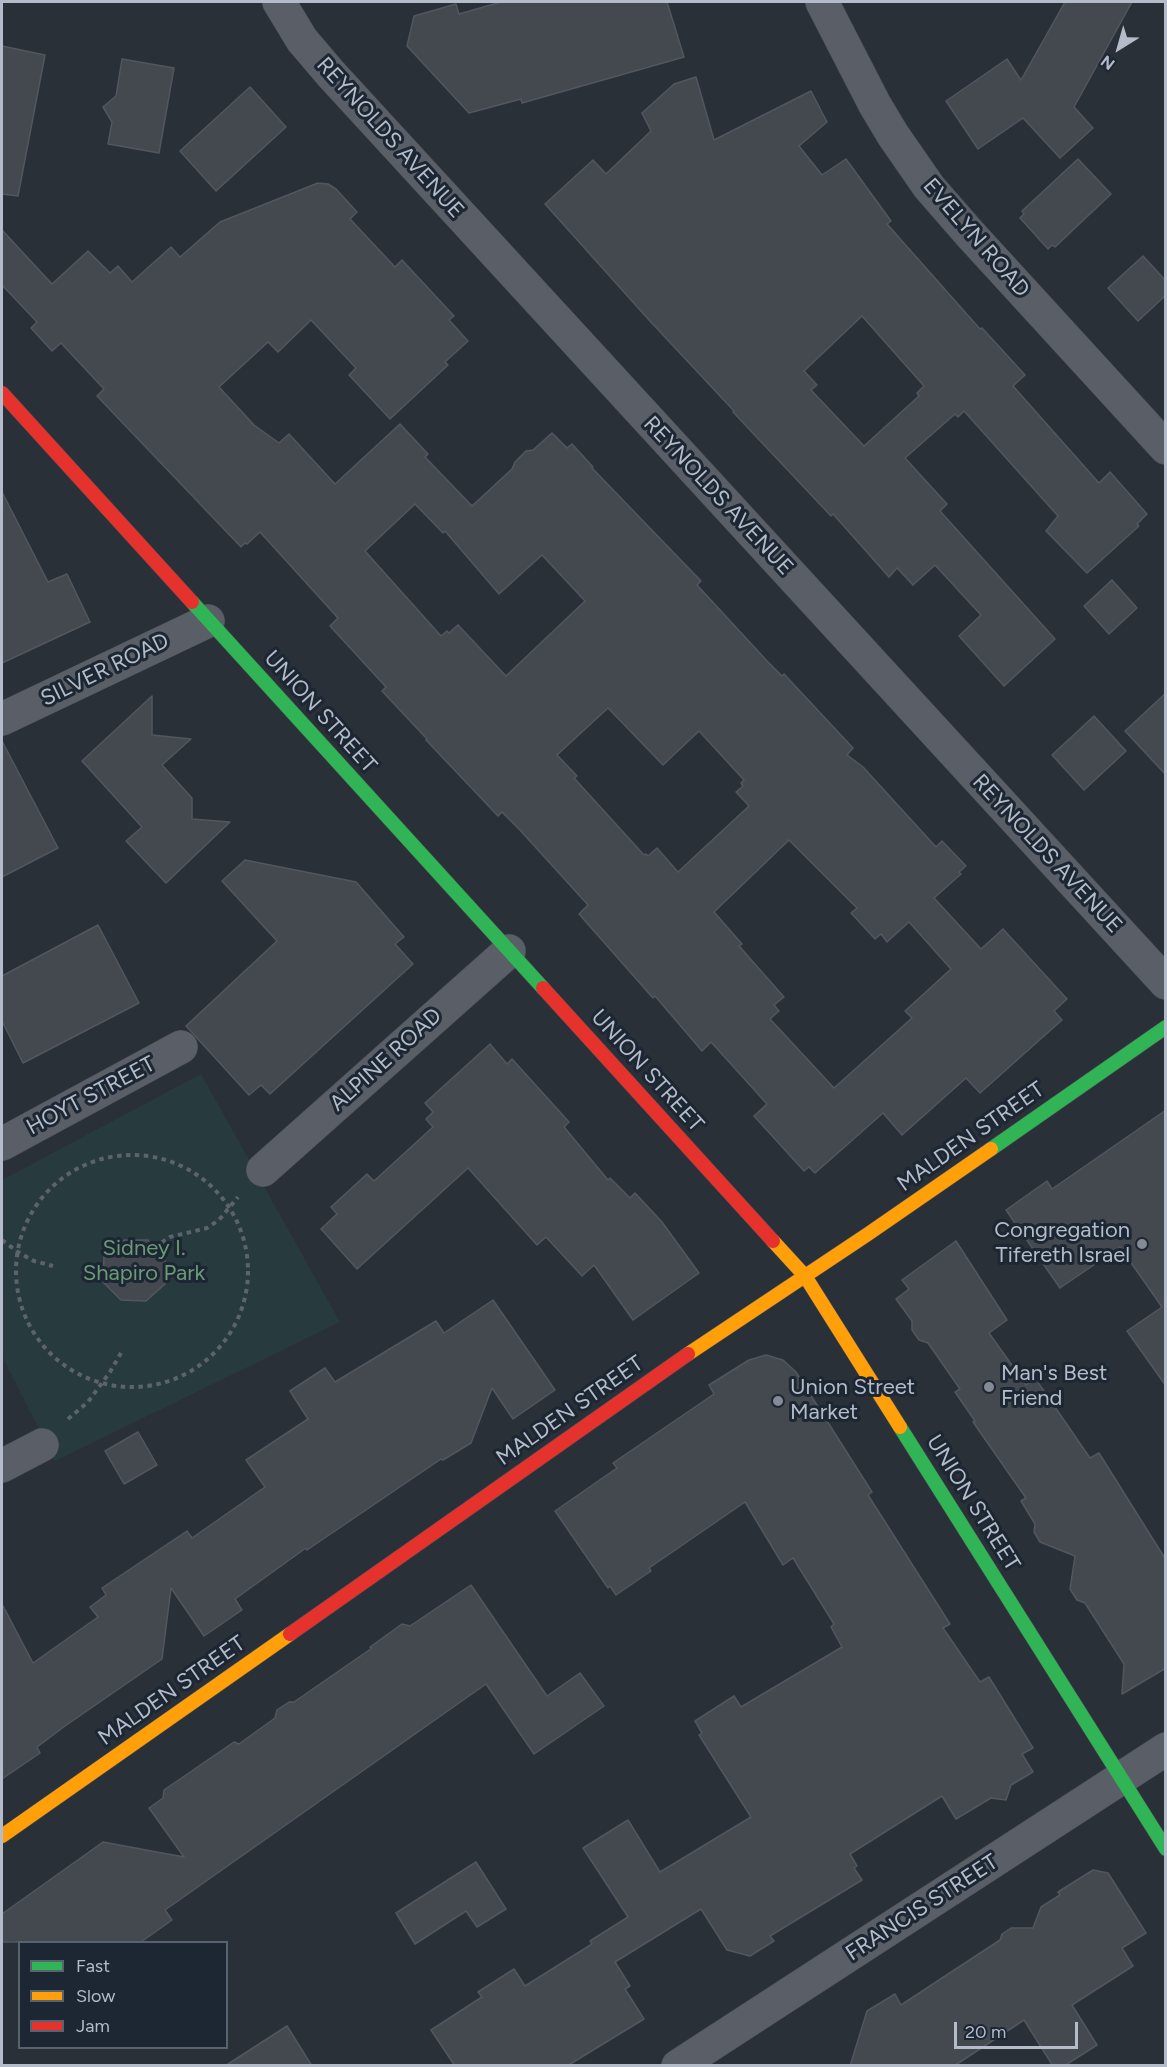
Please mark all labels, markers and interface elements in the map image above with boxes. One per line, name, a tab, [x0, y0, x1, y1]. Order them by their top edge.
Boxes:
north arrow	[1089, 18, 1149, 78]
text: N	[1097, 51, 1119, 74]
street label: REYNOLDS AVENUE	[311, 52, 469, 224]
street label: EVELYN ROAD	[917, 173, 1035, 303]
street label: REYNOLDS AVENUE	[638, 411, 798, 581]
street label: SILVER ROAD	[37, 628, 173, 712]
street label: UNION STREET	[258, 645, 382, 779]
street label: REYNOLDS AVENUE	[967, 769, 1127, 939]
street label: ALPINE ROAD	[325, 1003, 447, 1117]
street label: UNION STREET	[585, 1004, 709, 1138]
street label: HOYT STREET	[22, 1051, 160, 1141]
street label: MALDEN STREET	[892, 1077, 1050, 1197]
place label: Congregation Tifereth Israel	[994, 1218, 1130, 1270]
park label: Sidney I. Shapiro Park	[83, 1236, 205, 1288]
marker: Congregation Tifereth Israel	[1135, 1237, 1149, 1251]
street label: MALDEN STREET	[491, 1351, 649, 1471]
place label: Man's Best Friend	[1001, 1361, 1107, 1412]
place label: Union Street Market	[790, 1375, 915, 1426]
marker: Man's Best Friend	[982, 1380, 996, 1394]
marker: Union Street Market	[771, 1394, 785, 1408]
street label: UNION STREET	[921, 1430, 1025, 1576]
street label: MALDEN STREET	[93, 1631, 251, 1751]
street label: FRANCIS STREET	[841, 1849, 1003, 1967]
legend	[18, 1941, 228, 2049]
text: Fast	[76, 1955, 110, 1977]
text: Slow	[76, 1985, 115, 2007]
scale bar	[957, 2010, 1082, 2048]
text: Jam	[76, 2015, 110, 2037]
text: 20 m	[965, 2021, 1006, 2043]

